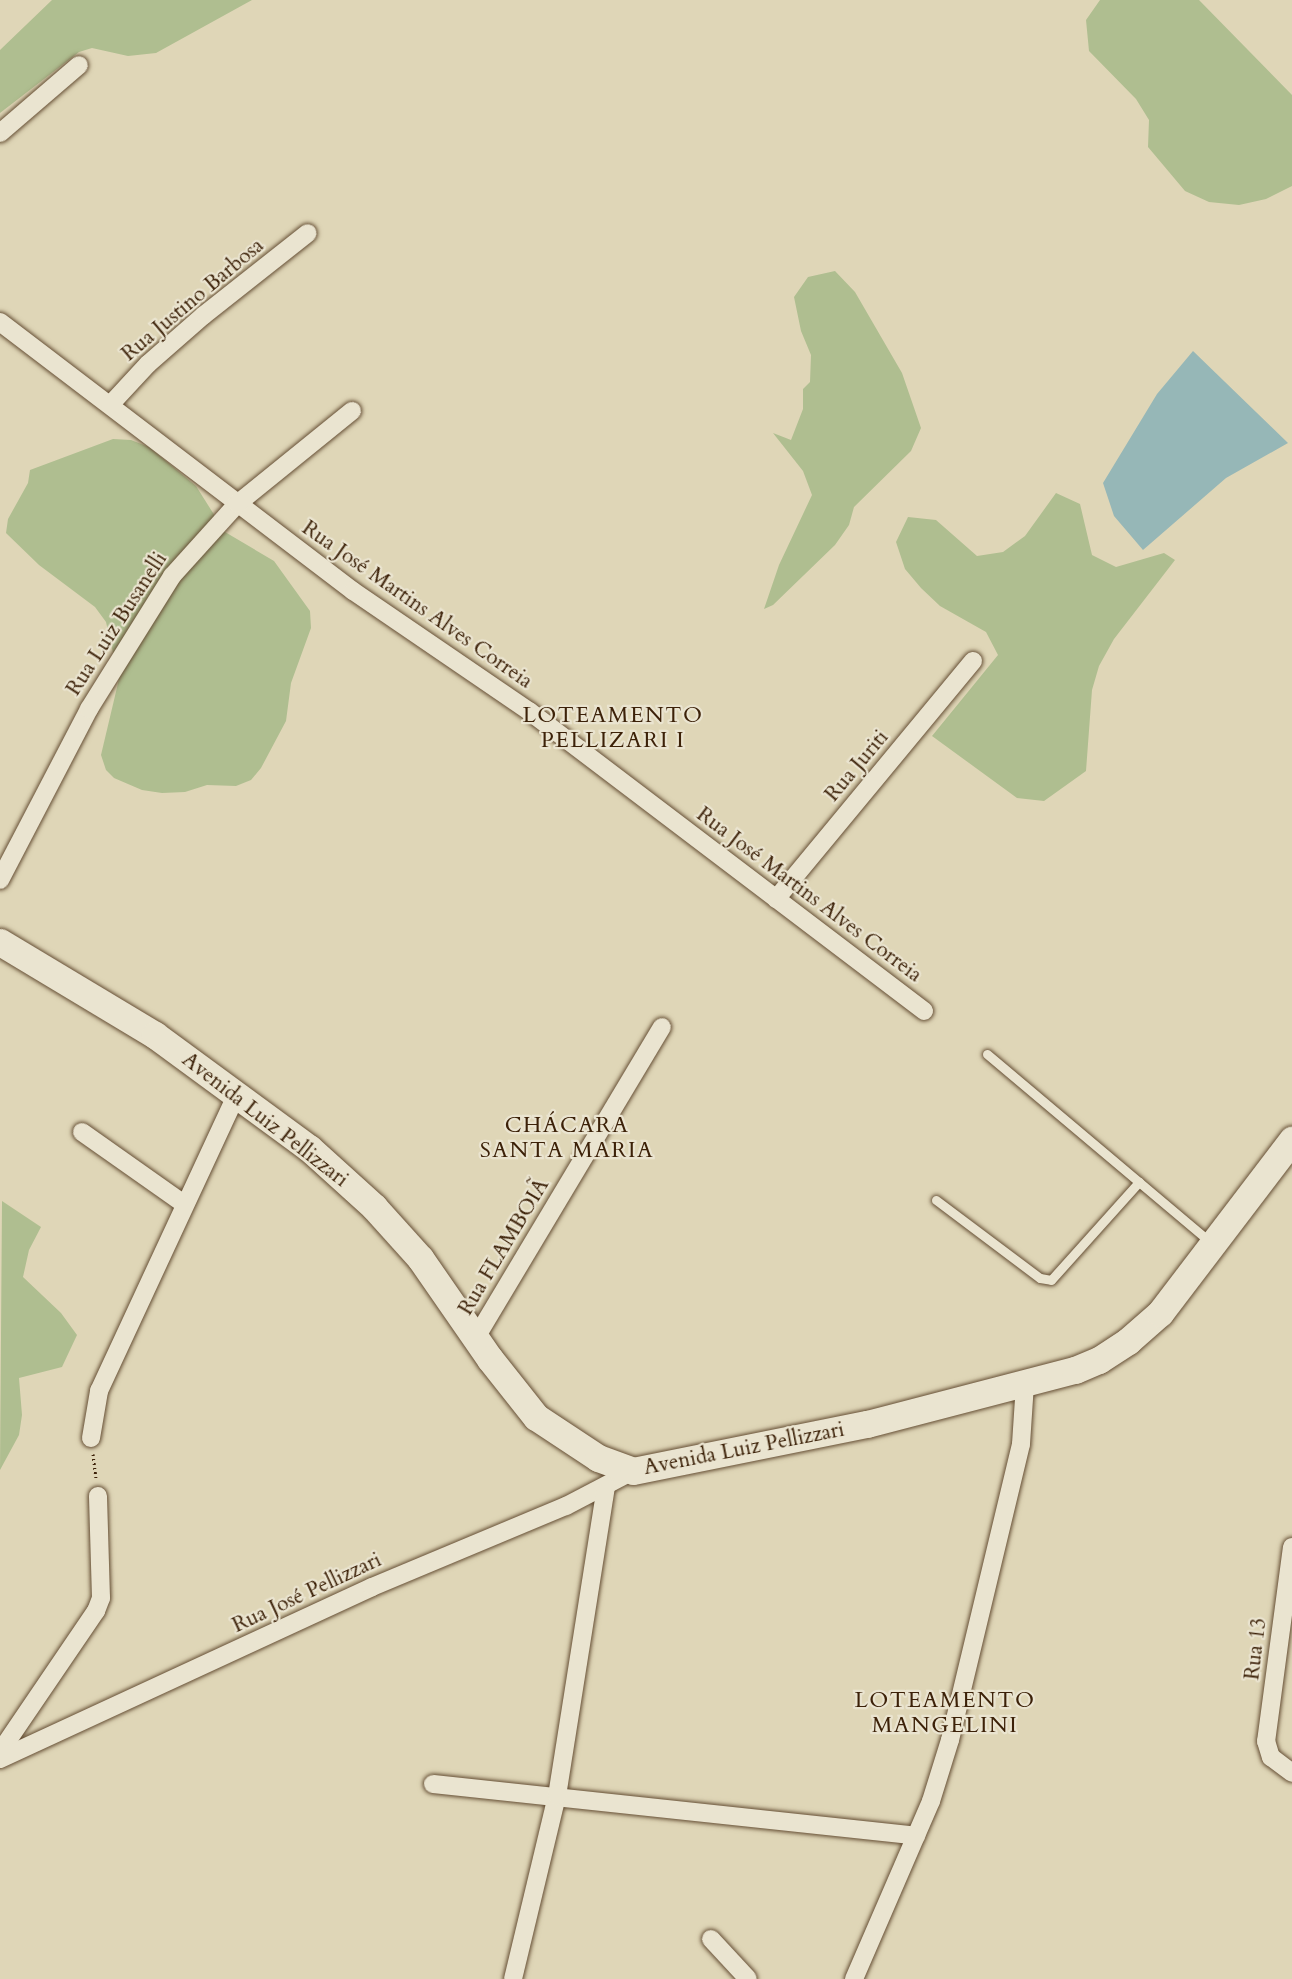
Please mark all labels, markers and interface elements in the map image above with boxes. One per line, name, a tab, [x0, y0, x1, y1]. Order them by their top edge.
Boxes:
street label: Rua Justino Barbosa	[117, 233, 269, 367]
street label: Rua José Martins Alves Correia	[297, 516, 537, 694]
street label: Rua Luiz Busanelli	[61, 548, 173, 700]
district label: LOTEAMENTO PELLIZARI I	[523, 702, 703, 754]
street label: Rua Juriti	[820, 725, 894, 807]
street label: Rua José Martins Alves Correia	[691, 802, 927, 988]
street label: Avenida Luiz Pellizzari	[177, 1047, 353, 1193]
district label: CHÁCARA SANTA MARIA	[480, 1112, 654, 1164]
street label: Rua FLAMBOIÃ	[453, 1174, 555, 1320]
street label: Avenida Luiz Pellizzari	[641, 1417, 847, 1481]
street label: Rua José Pellizzari	[229, 1547, 385, 1639]
street label: Rua 13	[1240, 1617, 1272, 1681]
district label: LOTEAMENTO MANGELINI	[855, 1687, 1035, 1738]

